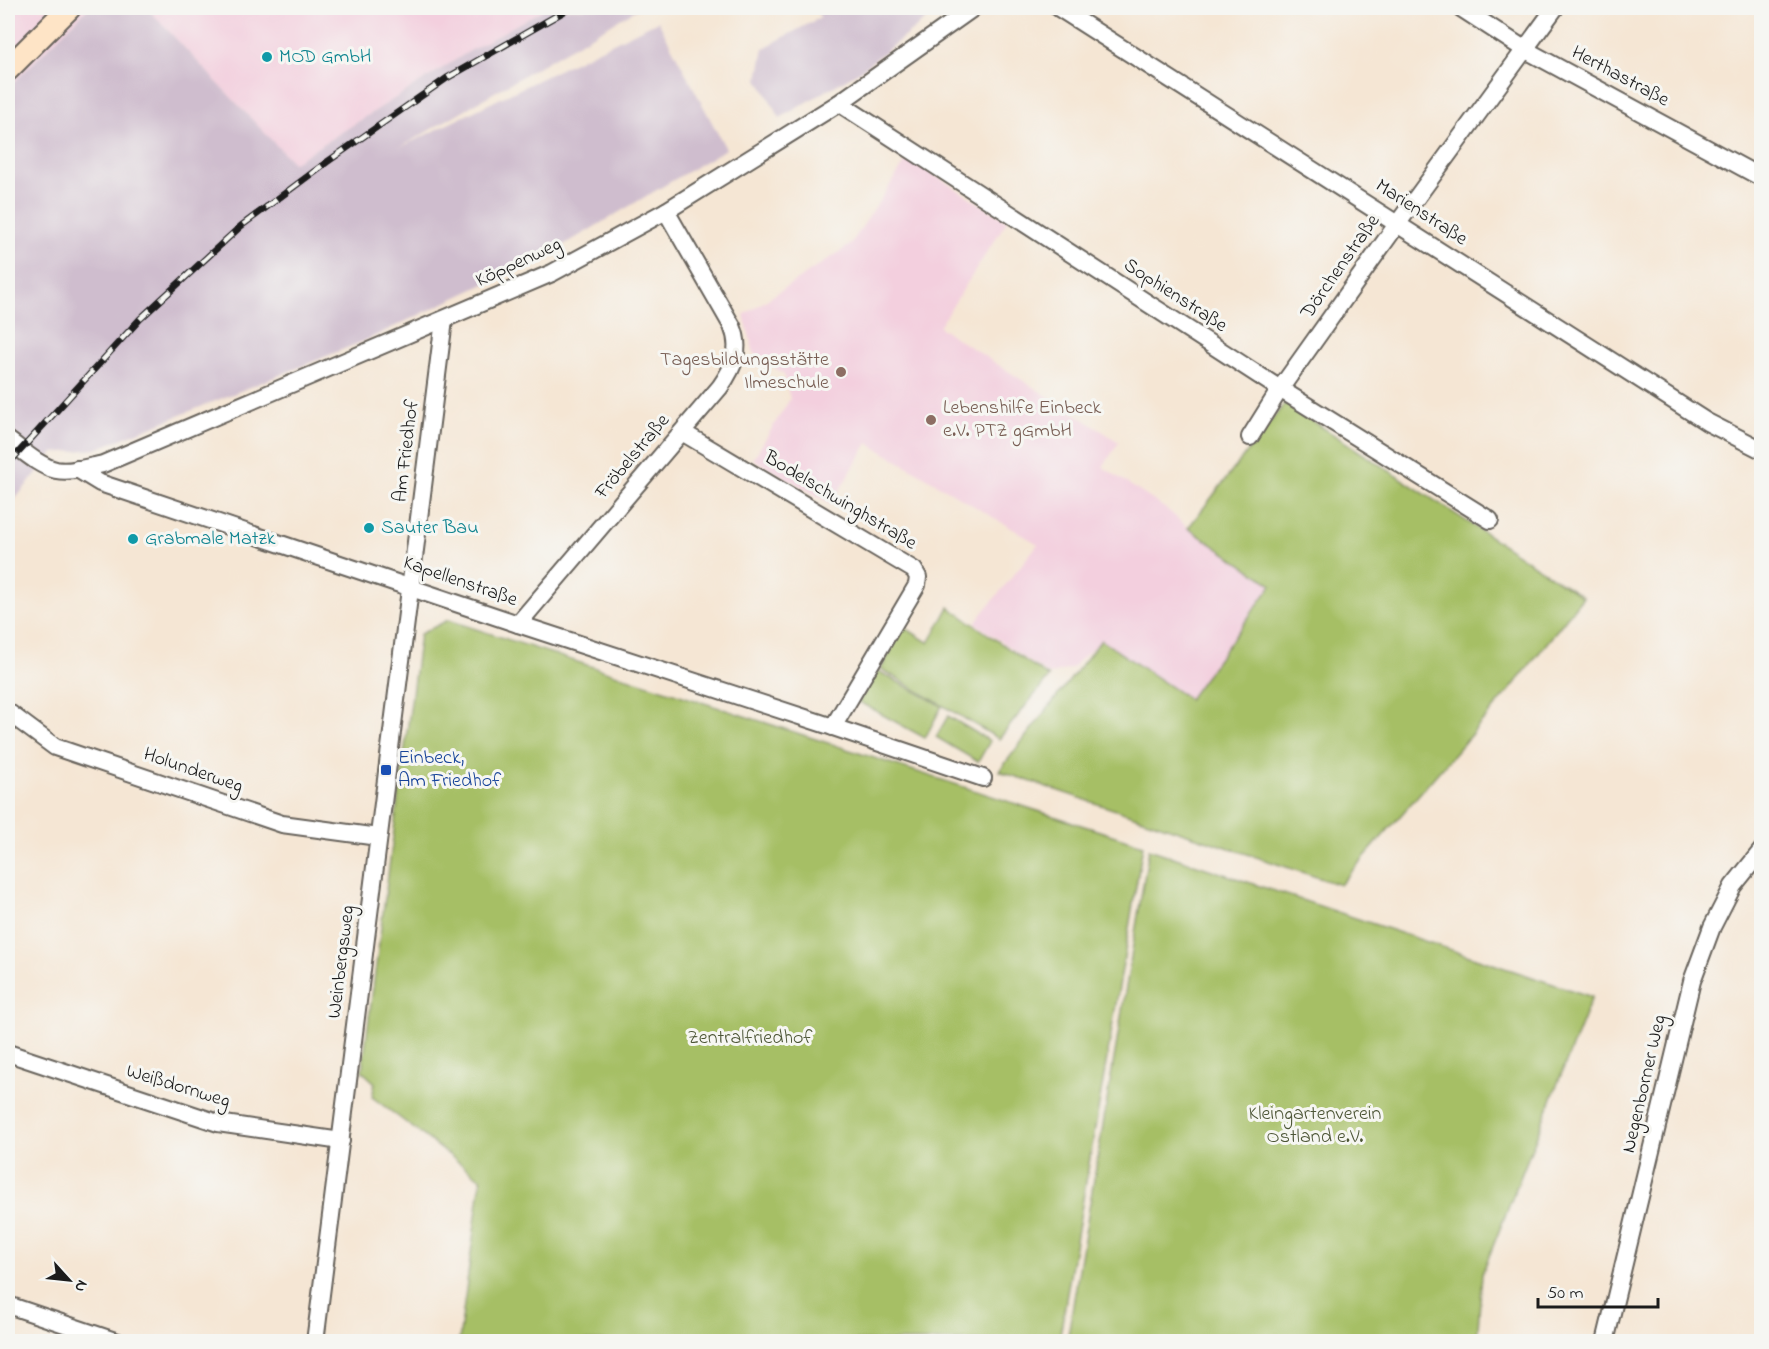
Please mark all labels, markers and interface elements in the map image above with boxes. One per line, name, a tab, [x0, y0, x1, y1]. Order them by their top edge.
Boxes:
street label: Herthastraße	[1566, 39, 1674, 115]
place label: MOD GmbH	[279, 43, 371, 72]
marker: MOD GmbH	[260, 50, 274, 64]
street label: Marienstraße	[1369, 172, 1473, 254]
street label: Dörchenstraße	[1294, 209, 1388, 326]
street label: Köppenweg	[471, 230, 567, 296]
street label: Sophienstraße	[1117, 251, 1233, 341]
place label: Tagesbildungsstätte Ilmeschule	[660, 346, 829, 398]
marker: Tagesbildungsstätte Ilmeschule	[834, 365, 848, 379]
place label: Lebenshilfe Einbeck e.V. PTZ gGmbH	[943, 394, 1102, 447]
street label: Am Friedhof	[386, 397, 428, 504]
street label: Fröbelstraße	[588, 408, 677, 507]
marker: Lebenshilfe Einbeck e.V. PTZ gGmbH	[924, 413, 938, 427]
street label: Bodelschwinghstraße	[757, 443, 922, 559]
place label: Sauter Bau	[381, 514, 479, 543]
marker: Sauter Bau	[362, 521, 376, 535]
place label: Grabmale Matzk	[145, 525, 276, 554]
marker: Grabmale Matzk	[126, 532, 140, 546]
street label: Kapellenstraße	[399, 549, 521, 615]
street label: Holunderweg	[139, 740, 247, 803]
place label: Einbeck, Am Friedhof	[398, 744, 502, 796]
marker: Einbeck, Am Friedhof	[379, 763, 393, 777]
street label: Weinbergsweg	[321, 904, 364, 1020]
street label: Negenborner Weg	[1615, 1012, 1676, 1156]
park label: Zentralfriedhof	[687, 1024, 813, 1053]
street label: Weißdornweg	[122, 1057, 234, 1118]
park label: Kleingartenverein Ostland e.V.	[1249, 1100, 1382, 1152]
north arrow	[39, 1250, 99, 1310]
scale bar	[1538, 1271, 1658, 1309]
text: N	[67, 1276, 94, 1296]
text: 50 m	[1547, 1281, 1584, 1307]

